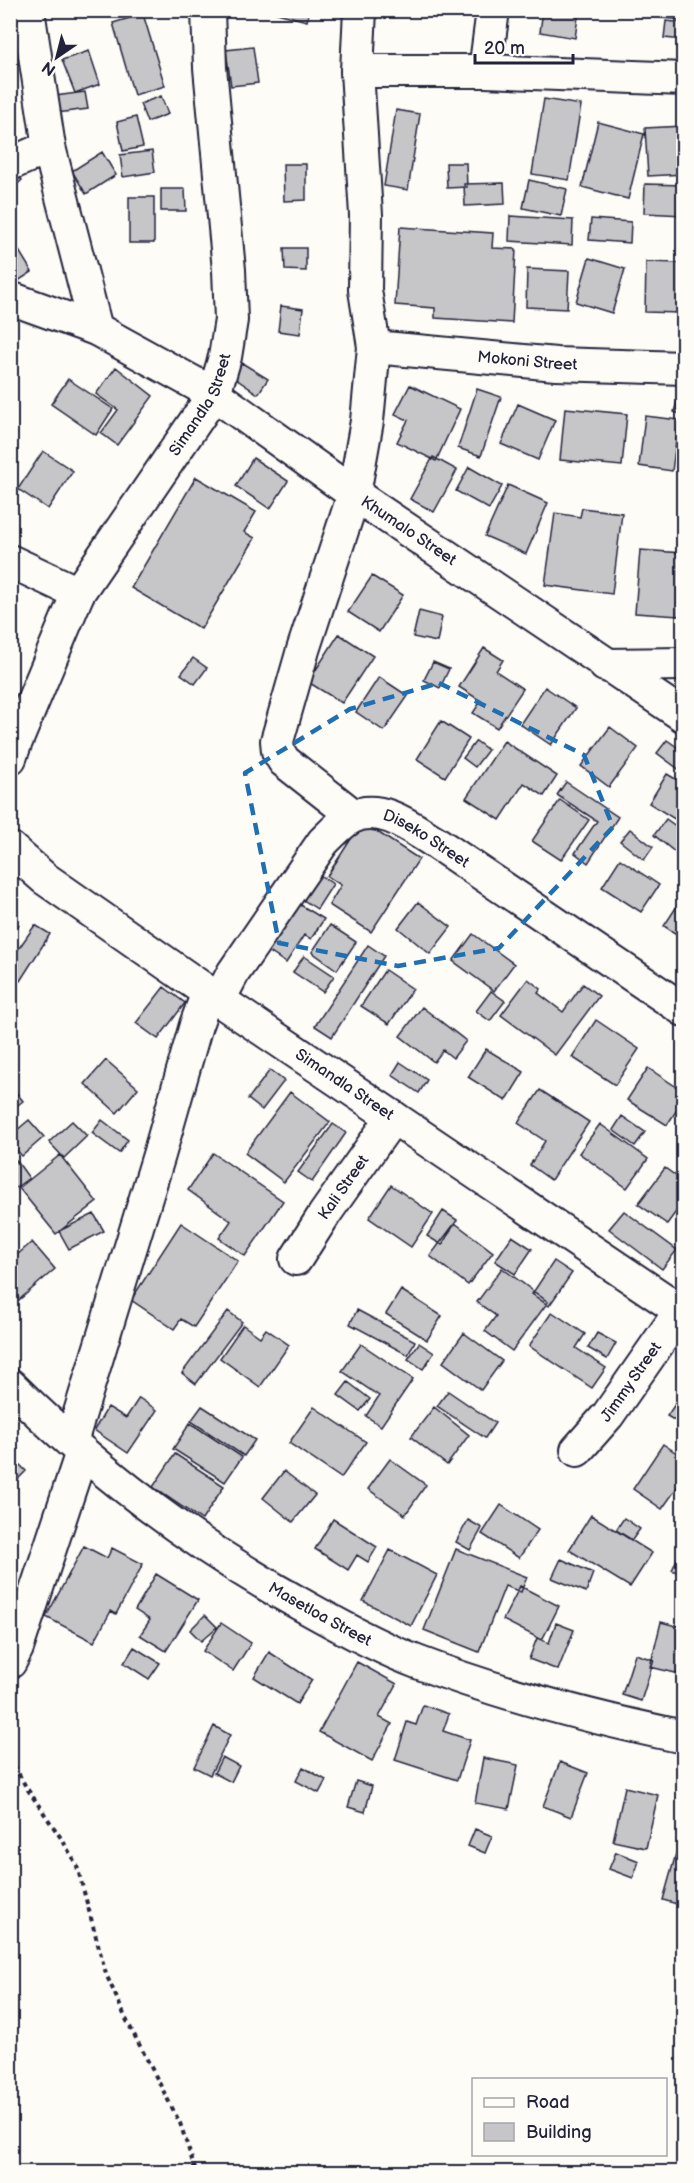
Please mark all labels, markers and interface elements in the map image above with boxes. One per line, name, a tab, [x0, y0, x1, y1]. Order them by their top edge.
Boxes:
north arrow	[27, 27, 87, 87]
scale bar	[475, 27, 572, 65]
text: 20 m	[484, 38, 525, 59]
text: N	[39, 57, 60, 79]
street label: Mokoni Street	[476, 347, 578, 374]
street label: Simandla Street	[165, 352, 235, 459]
street label: Khumalo Street	[357, 492, 460, 570]
street label: Diseko Street	[381, 806, 473, 872]
street label: Simandla Street	[292, 1045, 397, 1124]
street label: Kali Street	[314, 1151, 373, 1223]
street label: Jimmy Street	[597, 1338, 665, 1426]
street label: Masetloa Street	[265, 1578, 375, 1650]
legend	[472, 2078, 667, 2156]
text: Road	[526, 2092, 570, 2113]
text: Building	[526, 2122, 592, 2143]

